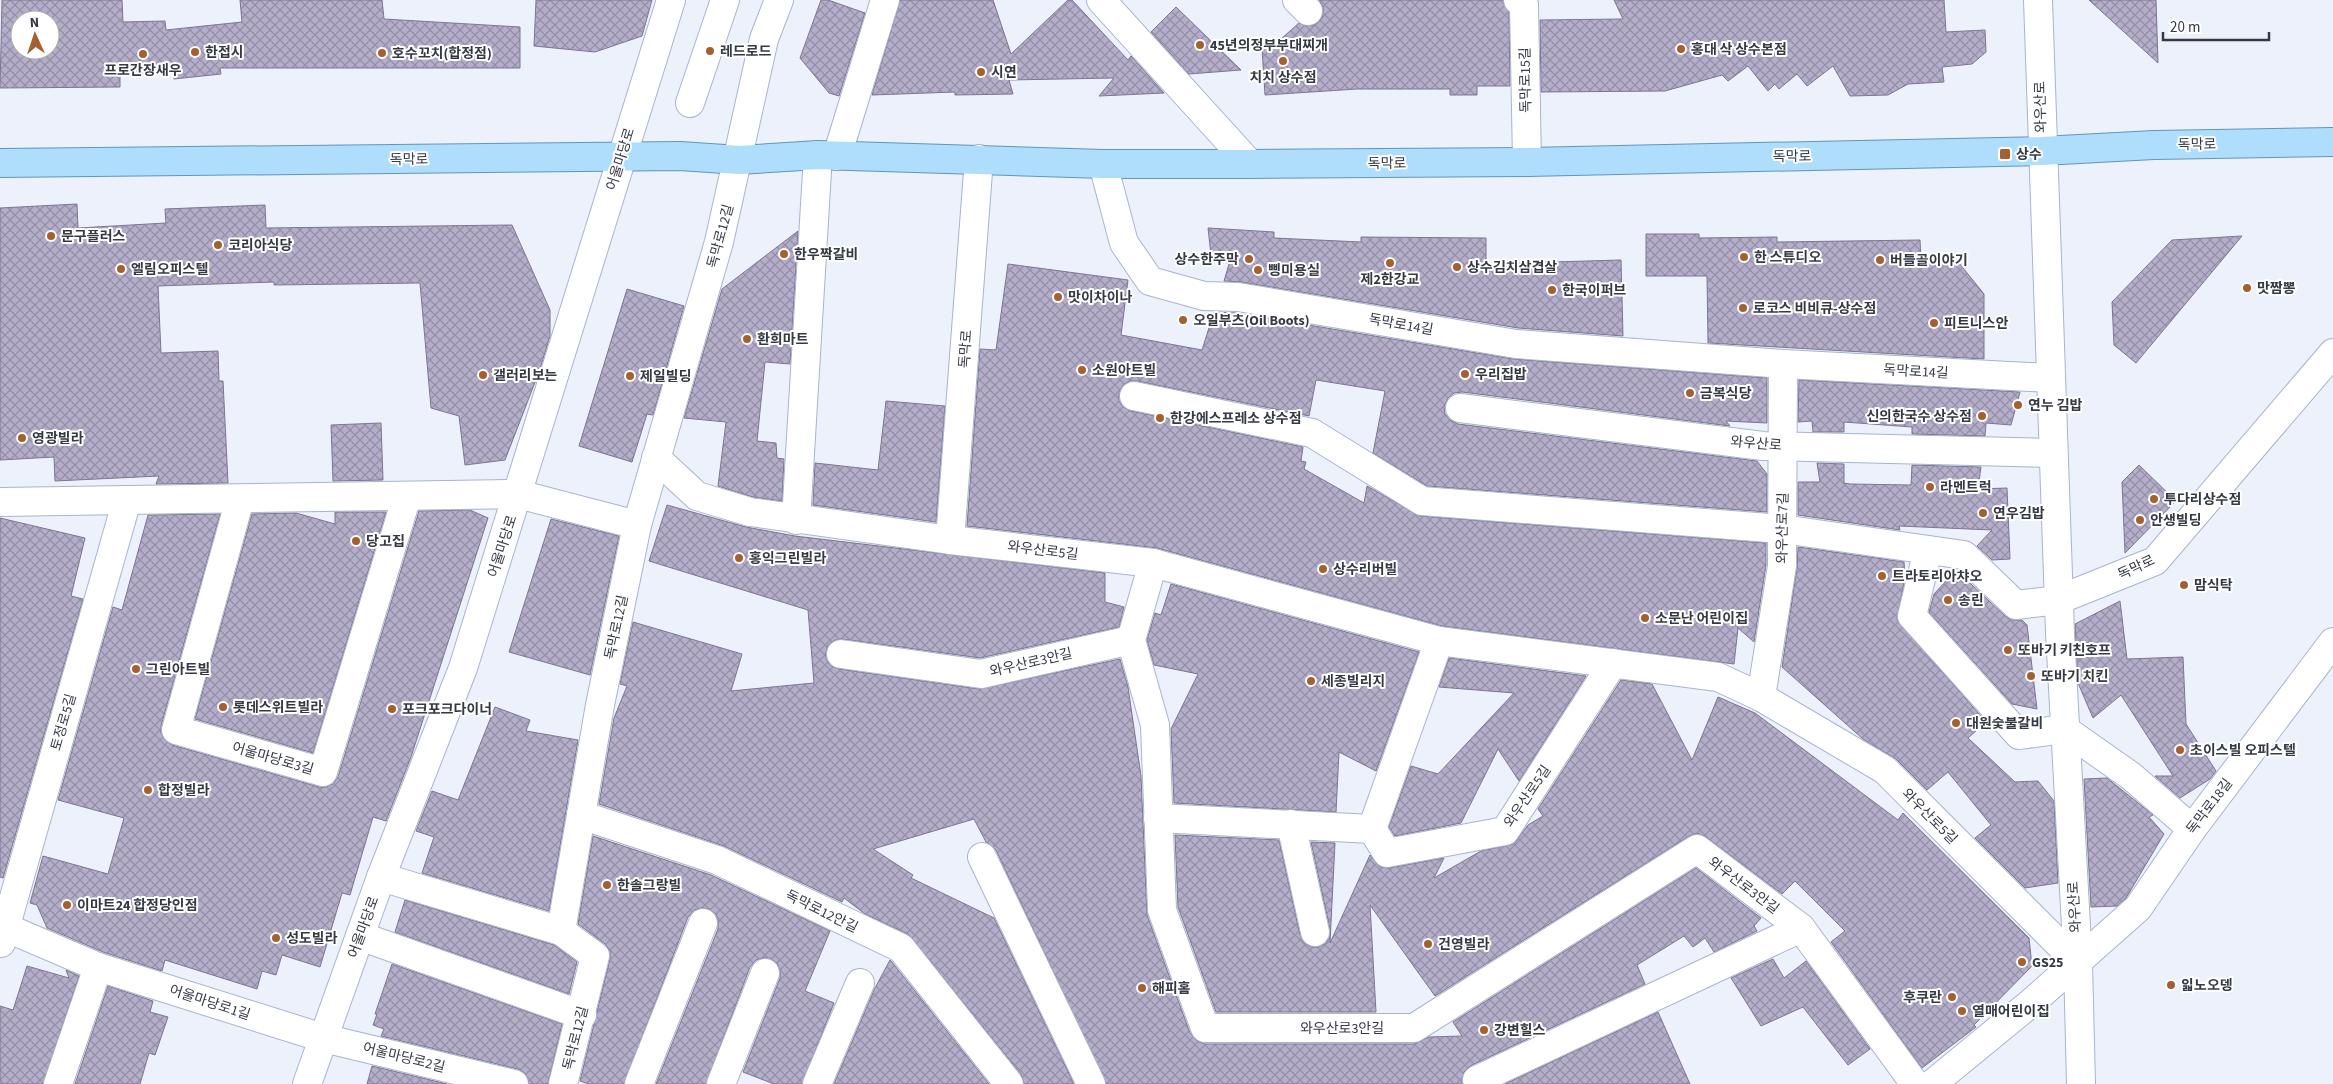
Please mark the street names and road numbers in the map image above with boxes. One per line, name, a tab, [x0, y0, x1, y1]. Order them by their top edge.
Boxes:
street label: 독막로15길	[1515, 47, 1537, 113]
street label: 와우산로	[2031, 81, 2051, 133]
street label: 어울마당로	[602, 125, 640, 193]
street label: 독막로	[2178, 135, 2217, 155]
street label: 독막로	[1773, 147, 1812, 167]
street label: 독막로	[390, 150, 429, 170]
street label: 독막로	[1368, 154, 1407, 174]
street label: 독막로12길	[703, 202, 739, 270]
street label: 독막로14길	[1367, 309, 1435, 341]
street label: 독막로	[955, 329, 977, 369]
street label: 독막로14길	[1883, 360, 1949, 384]
street label: 와우산로	[1729, 432, 1783, 456]
street label: 와우산로7길	[1772, 492, 1794, 564]
street label: 어울마당로	[483, 512, 522, 580]
street label: 와우산로5길	[1006, 537, 1080, 565]
street label: 독막로	[2115, 551, 2158, 585]
street label: 독막로12길	[600, 593, 634, 661]
street label: 와우산로3안길	[988, 644, 1075, 682]
street label: 토정로5길	[46, 691, 82, 753]
street label: 어울마당로3길	[229, 738, 316, 780]
street label: 와우산로5길	[1500, 761, 1556, 832]
street label: 독막로18길	[2182, 774, 2237, 839]
street label: 와우산로5길	[1897, 784, 1962, 849]
street label: 와우산로3안길	[1704, 852, 1783, 919]
street label: 와우산로	[2064, 881, 2086, 933]
street label: 독막로12안길	[782, 886, 861, 938]
street label: 어울마당로	[344, 894, 384, 961]
street label: 어울마당로1길	[167, 980, 253, 1025]
street label: 독막로12길	[558, 1004, 594, 1072]
street label: 와우산로3안길	[1300, 1019, 1384, 1039]
street label: 어울마당로2길	[360, 1038, 447, 1078]

